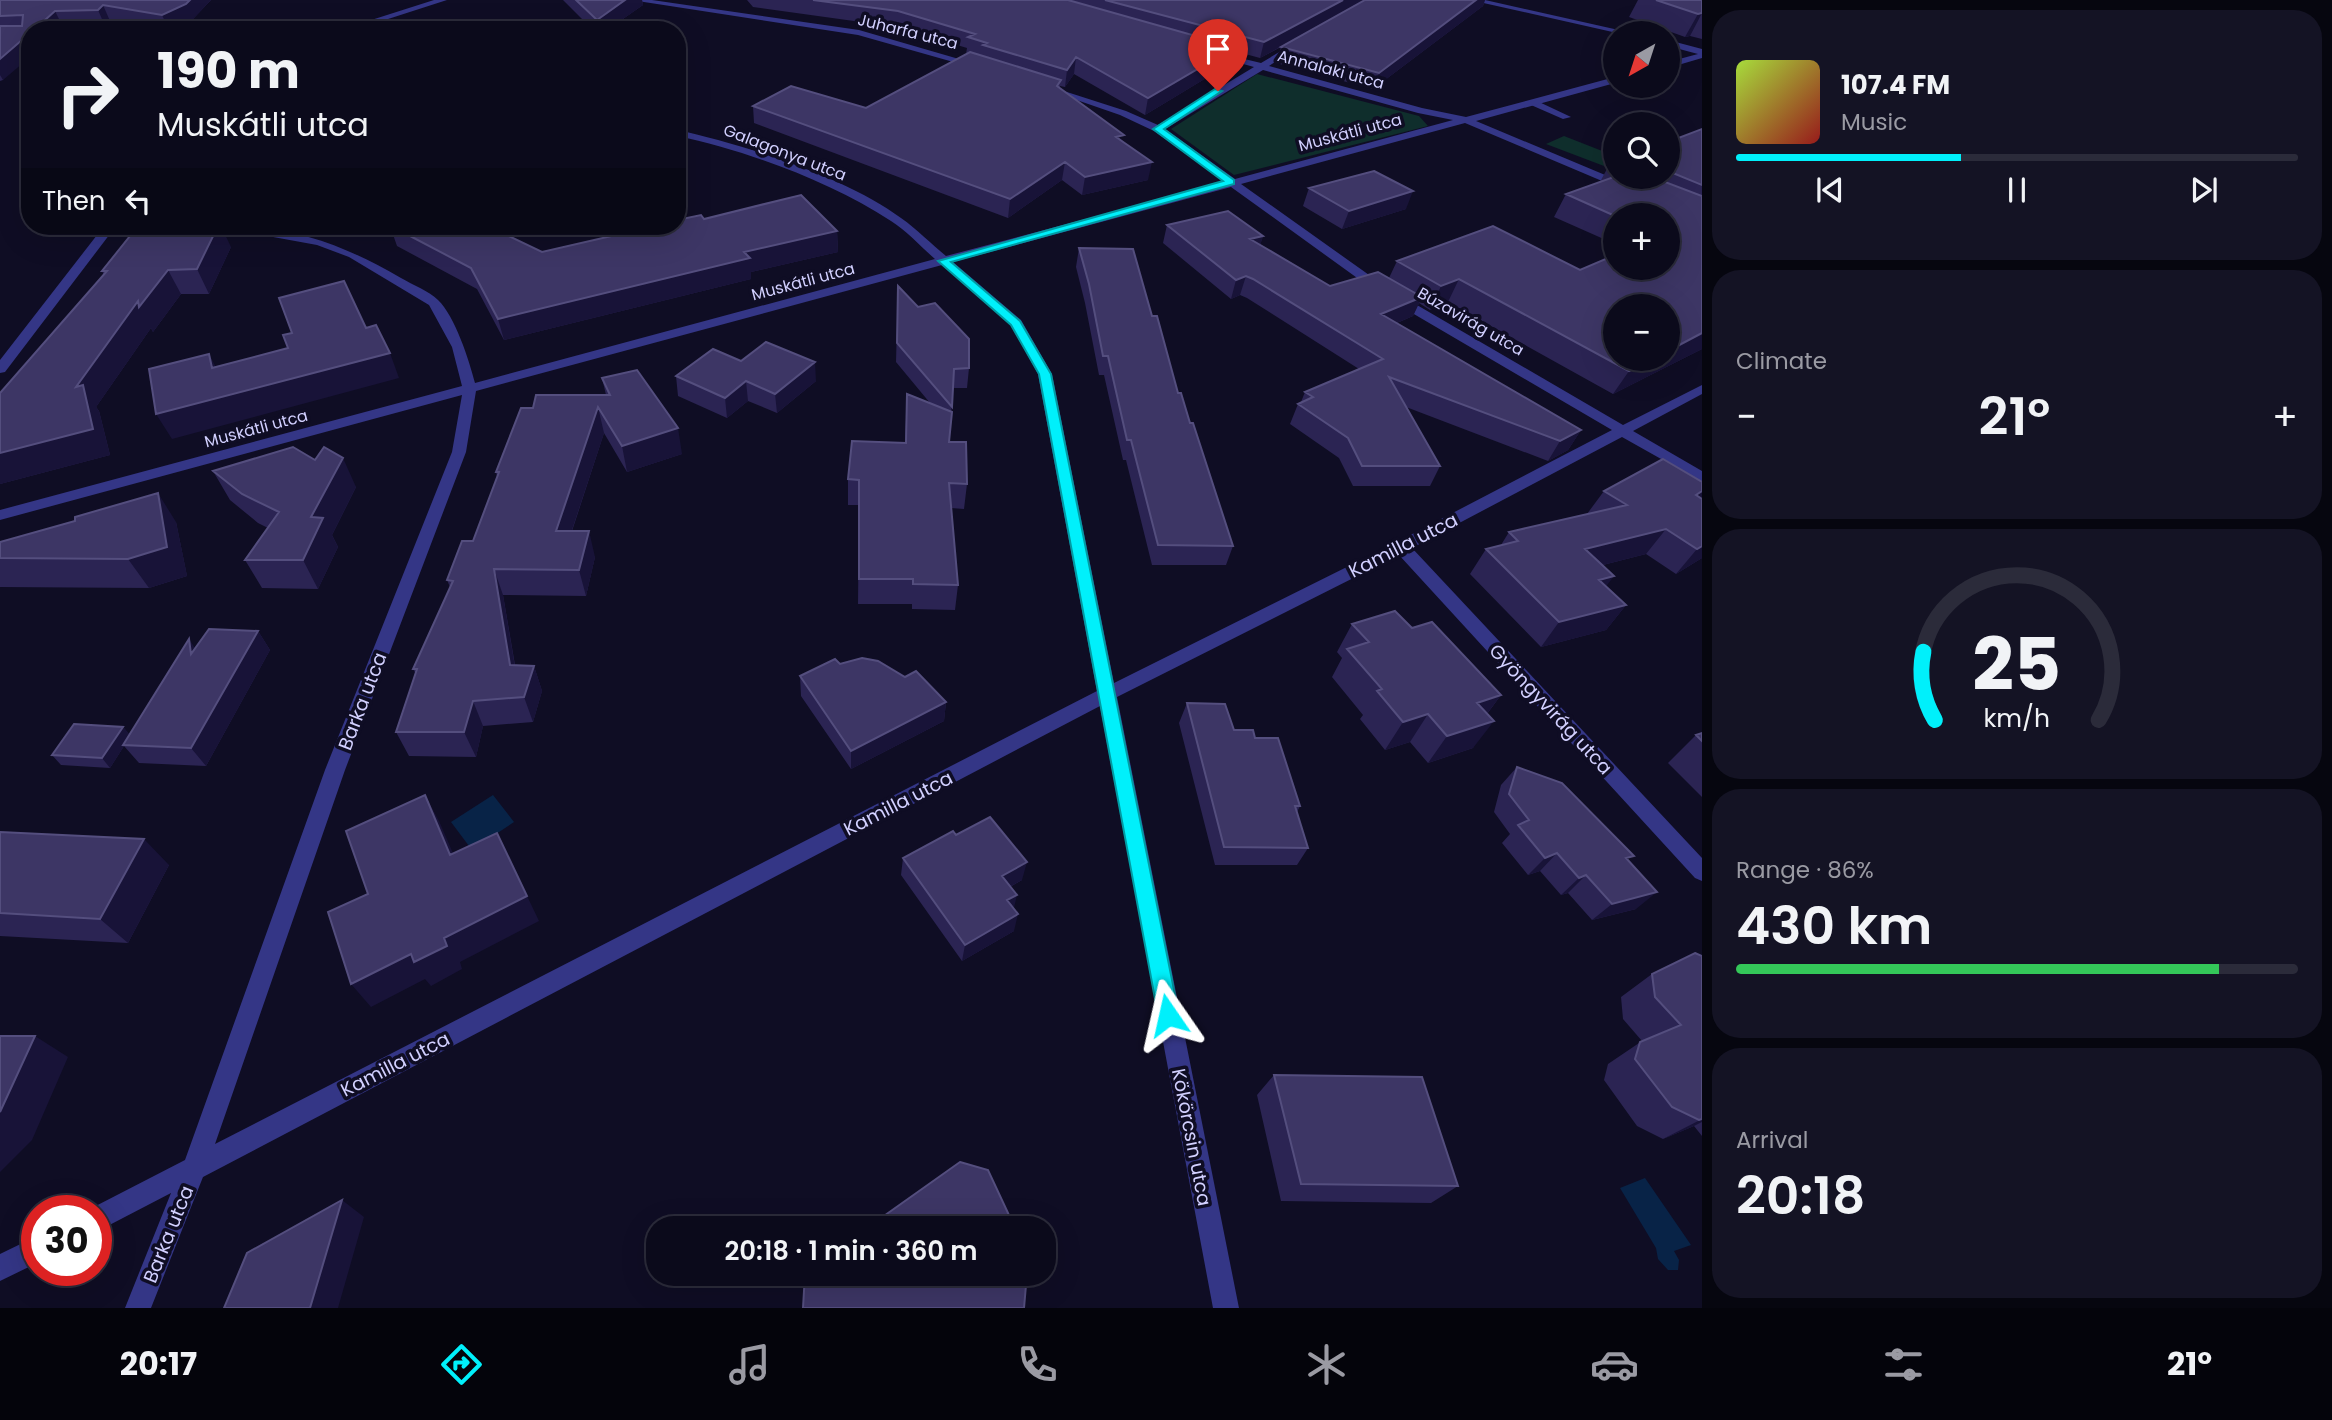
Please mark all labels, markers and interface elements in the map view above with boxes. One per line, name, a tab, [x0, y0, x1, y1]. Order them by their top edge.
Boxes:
street label: Juharfa utca	[855, 8, 960, 55]
pin	[1188, 19, 1248, 91]
north arrow	[1603, 21, 1680, 98]
map controls	[1603, 21, 1680, 371]
icon: arrive	[1199, 30, 1237, 68]
text: 190 m	[157, 37, 300, 105]
street label: Annalaki utca	[1275, 44, 1387, 95]
icon: right	[42, 49, 133, 140]
text: 107.4 FM	[1841, 67, 1950, 103]
text: Muskátli utca	[157, 102, 369, 147]
text: Music	[1841, 106, 1907, 138]
street label: Muskátli utca	[1296, 108, 1404, 157]
button: search	[1603, 112, 1680, 189]
street label: Galagonya utca	[720, 118, 850, 186]
icon: previous	[1811, 171, 1849, 209]
icon: pause	[1998, 171, 2036, 209]
icon: next	[2185, 171, 2223, 209]
icon: left	[119, 182, 157, 220]
text: Then	[42, 183, 105, 219]
button: +	[1603, 203, 1680, 280]
street label: Muskátli utca	[749, 257, 857, 306]
street label: Búzavirág utca	[1413, 282, 1528, 361]
button: −	[1603, 294, 1680, 371]
text: Climate	[1736, 345, 1827, 377]
text: 21°	[1979, 380, 2050, 453]
text: −	[1736, 390, 1757, 443]
text: +	[2272, 390, 2298, 443]
street label: Muskátli utca	[202, 404, 310, 453]
street label: Kamilla utca	[1344, 506, 1462, 585]
text: 25	[1973, 614, 2061, 715]
street label: Gyöngyvirág utca	[1483, 638, 1618, 781]
street label: Barka utca	[331, 648, 393, 754]
text: km/h	[1984, 701, 2050, 736]
street label: Kamilla utca	[839, 764, 957, 843]
text: Range · 86%	[1736, 854, 1874, 886]
text: 430 km	[1736, 889, 1932, 962]
position arrow	[1131, 978, 1205, 1052]
street label: Kamilla utca	[336, 1025, 454, 1104]
street label: Kökörcsin utca	[1165, 1066, 1218, 1208]
text: Arrival	[1736, 1124, 1808, 1156]
text: 20:18	[1736, 1159, 1865, 1232]
street label: Barka utca	[137, 1182, 200, 1287]
speed limit sign: 30	[21, 1195, 112, 1286]
text: 20:18 · 1 min · 360 m	[724, 1233, 978, 1269]
icon: directions	[437, 1340, 486, 1389]
icon: music	[725, 1340, 774, 1389]
icon: phone	[1013, 1340, 1062, 1389]
icon: climate	[1302, 1340, 1351, 1389]
icon: car	[1590, 1340, 1639, 1389]
icon: filters	[1879, 1340, 1928, 1389]
text: 20:17	[120, 1341, 197, 1386]
text: 21°	[2167, 1341, 2212, 1386]

